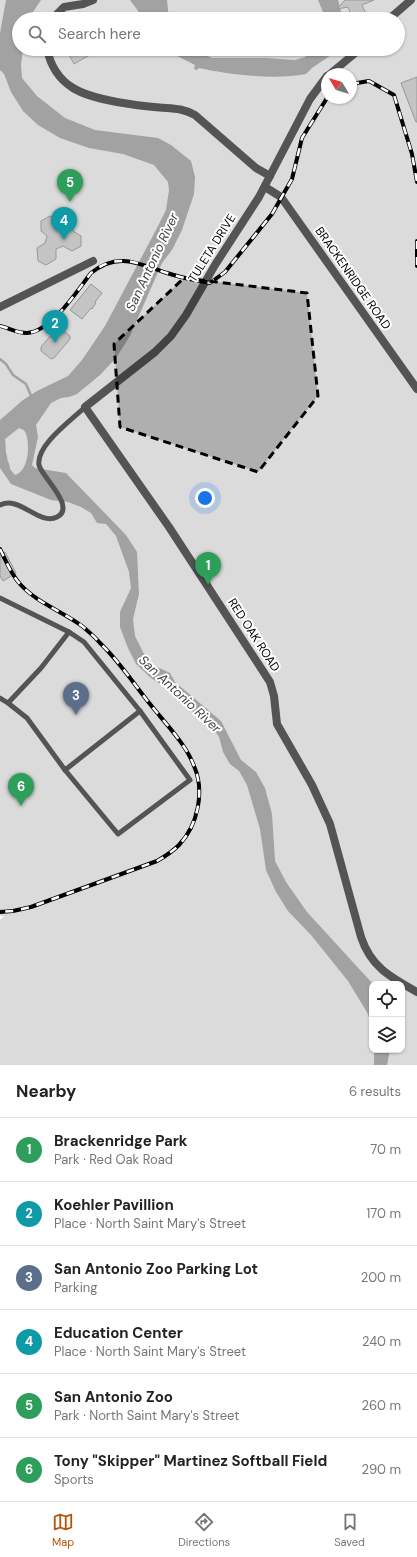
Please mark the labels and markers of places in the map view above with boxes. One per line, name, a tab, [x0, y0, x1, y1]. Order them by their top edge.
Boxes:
pin: 5	[57, 169, 83, 202]
pin: 4	[51, 207, 77, 240]
pin: 2	[42, 310, 68, 343]
pin: 1	[195, 552, 221, 585]
pin: 3	[63, 682, 89, 715]
pin: 6	[8, 773, 34, 806]

